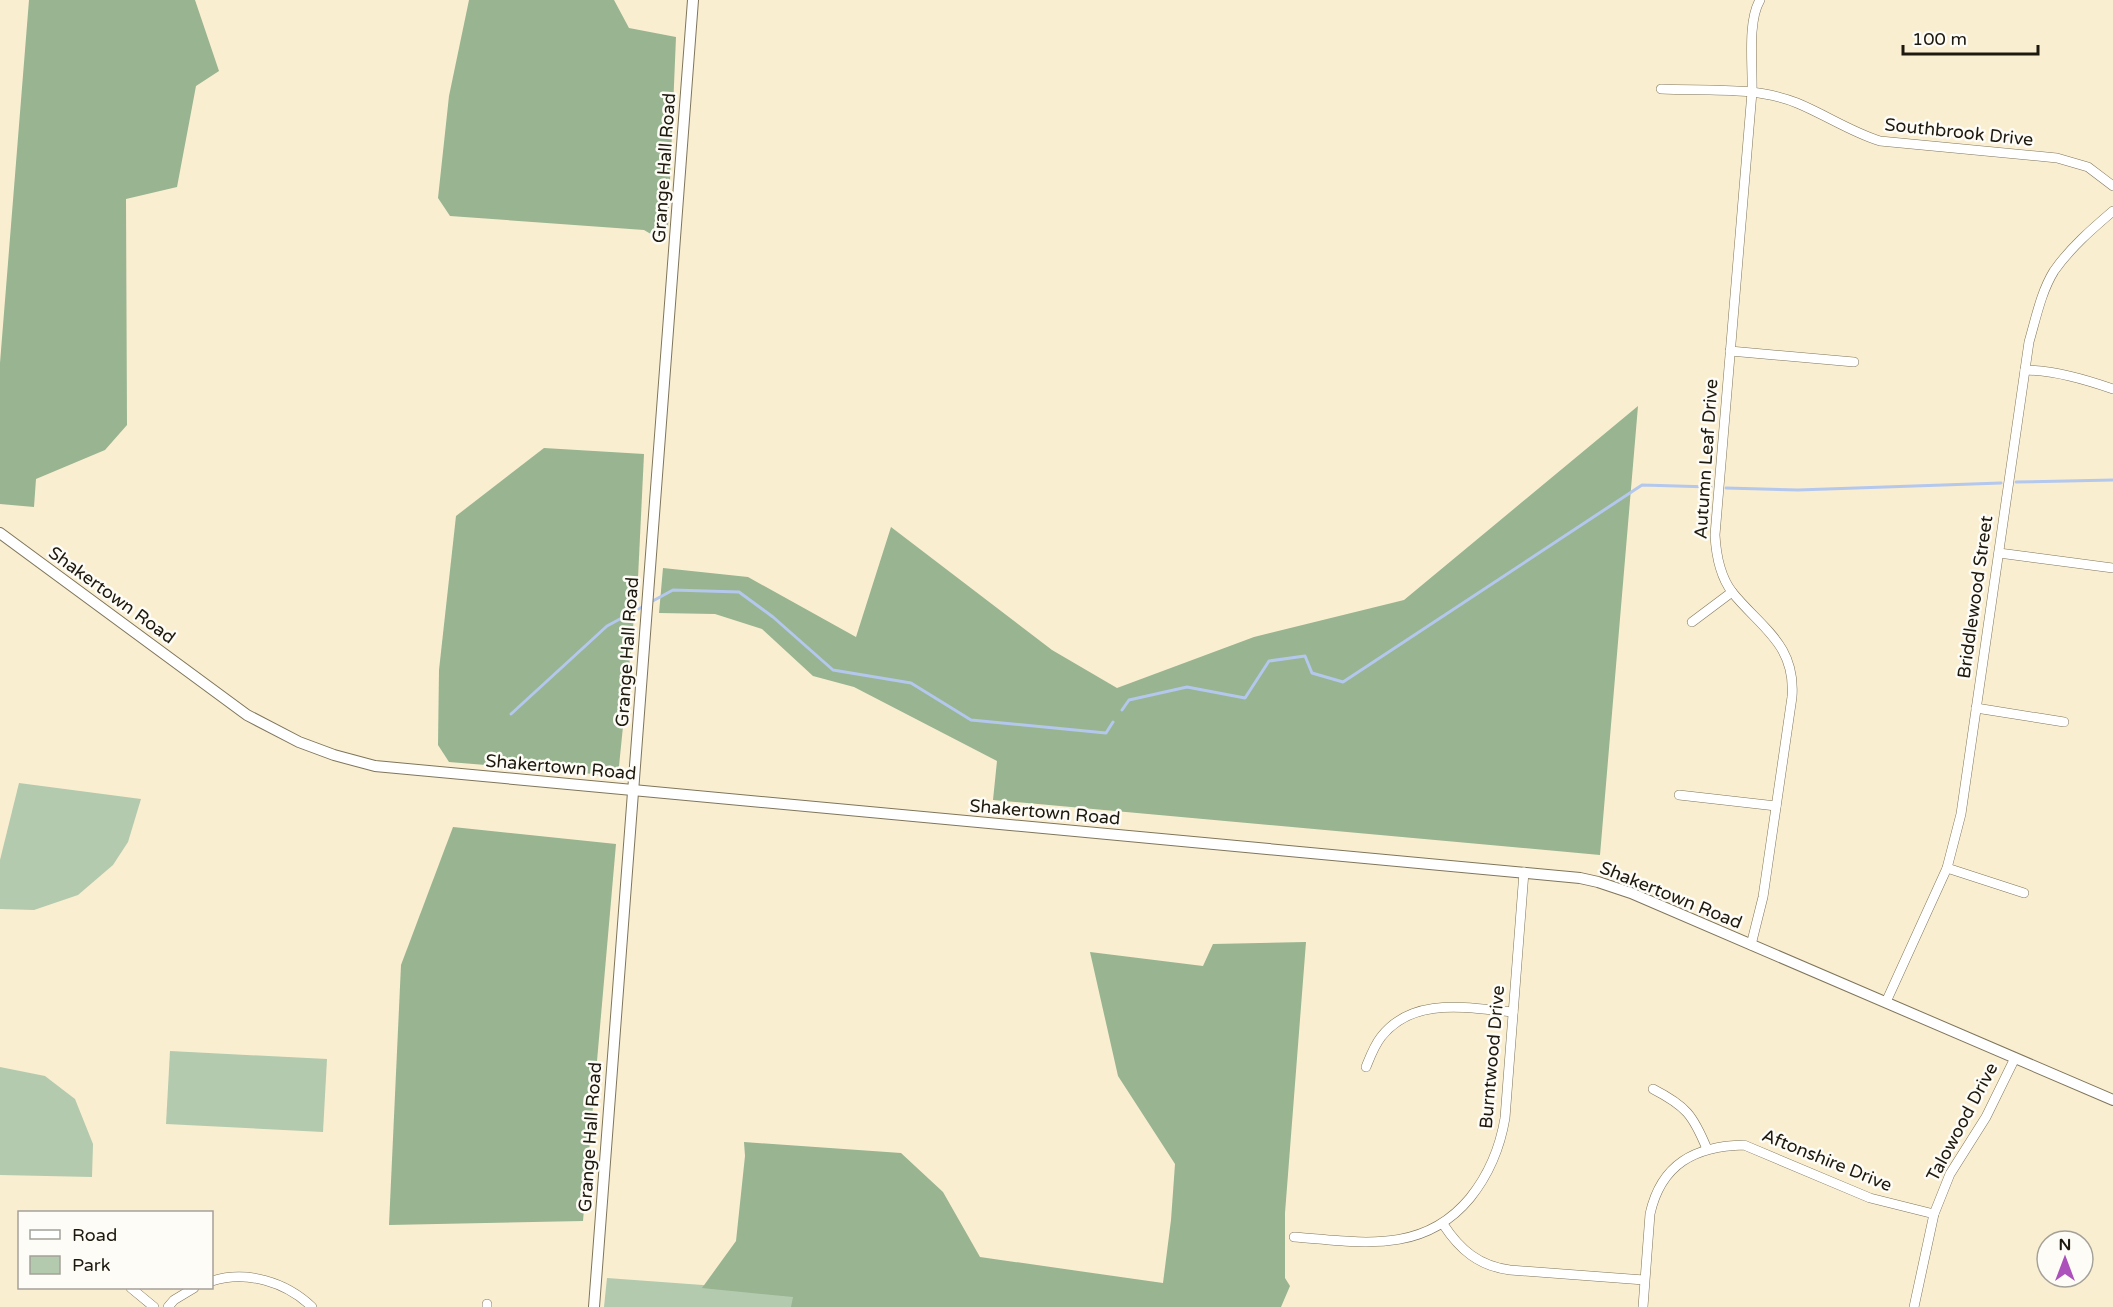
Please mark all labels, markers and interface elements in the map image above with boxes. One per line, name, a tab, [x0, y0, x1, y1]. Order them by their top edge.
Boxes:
scale bar	[1903, 18, 2038, 56]
text: 100 m	[1912, 28, 1967, 50]
street label: Grange Hall Road	[648, 92, 680, 244]
street label: Southbrook Drive	[1883, 113, 2035, 151]
street label: Autumn Leaf Drive	[1689, 378, 1723, 540]
street label: Briddlewood Street	[1953, 514, 1997, 680]
street label: Shakertown Road	[44, 542, 180, 648]
street label: Grange Hall Road	[611, 576, 643, 728]
street label: Shakertown Road	[485, 749, 637, 785]
street label: Shakertown Road	[969, 794, 1121, 830]
street label: Shakertown Road	[1597, 856, 1745, 934]
street label: Burntwood Drive	[1475, 984, 1509, 1130]
street label: Talowood Drive	[1921, 1059, 2003, 1185]
street label: Grange Hall Road	[574, 1061, 606, 1213]
street label: Aftonshire Drive	[1759, 1124, 1895, 1196]
legend	[18, 1211, 213, 1289]
text: Road	[72, 1224, 117, 1246]
north arrow	[2035, 1229, 2095, 1289]
text: N	[2059, 1235, 2071, 1255]
text: Park	[72, 1254, 111, 1276]

